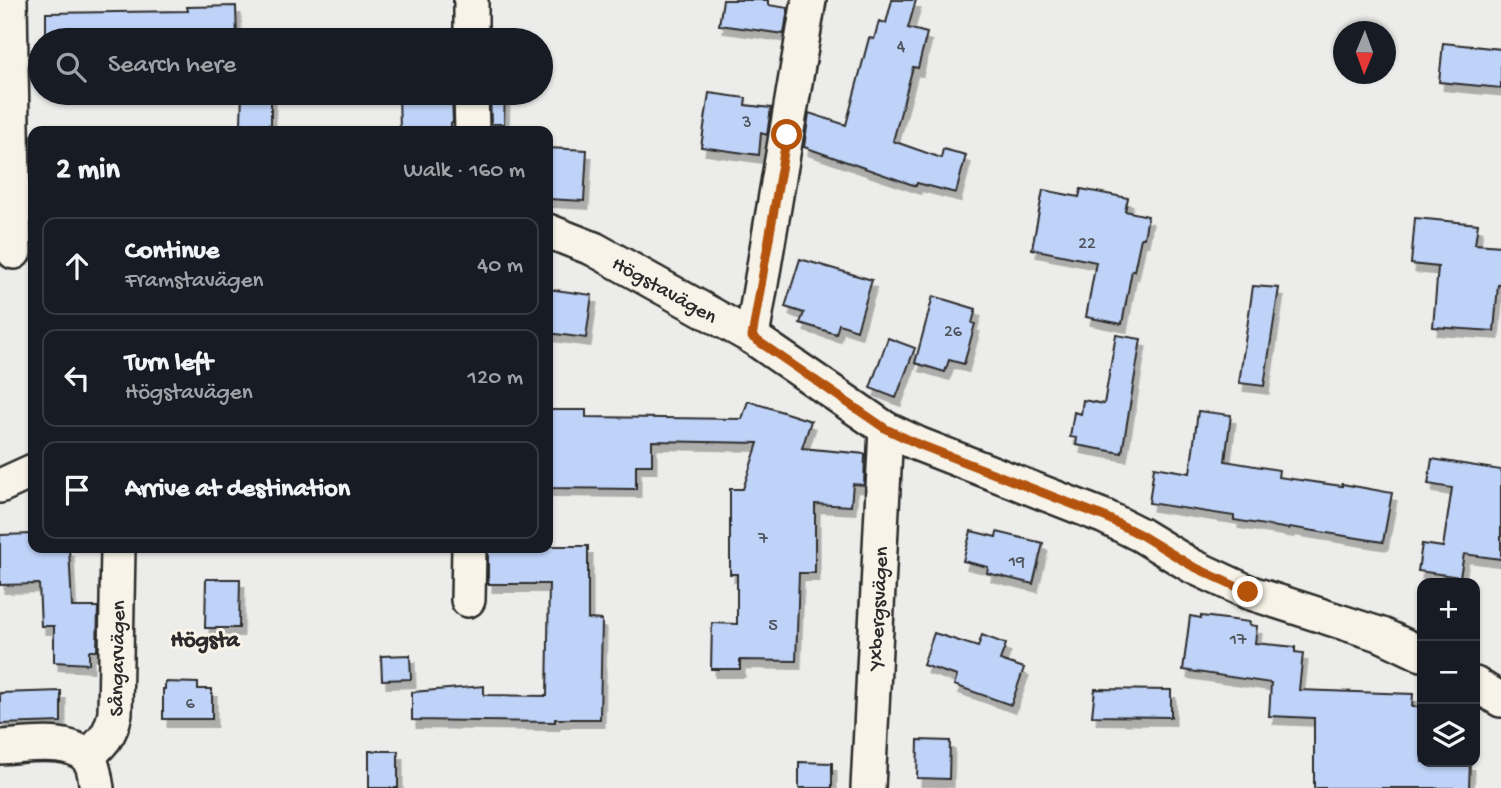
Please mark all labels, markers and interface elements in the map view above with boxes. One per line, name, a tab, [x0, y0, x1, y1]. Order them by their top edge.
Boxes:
north arrow	[1333, 21, 1396, 84]
search box	[28, 28, 553, 105]
house number: 4	[897, 37, 906, 58]
icon: search	[52, 48, 90, 86]
text: Search here	[108, 51, 236, 82]
house number: 3	[741, 113, 752, 134]
route start	[771, 119, 802, 150]
text: 2 min	[56, 154, 120, 189]
text: Walk · 160 m	[403, 158, 525, 185]
house number: 22	[1078, 234, 1096, 255]
text: Continue	[125, 237, 219, 268]
icon: ahead	[58, 247, 96, 285]
street label: Högstavägen	[607, 252, 721, 331]
text: 40 m	[477, 253, 523, 280]
text: Framstavägen	[125, 268, 263, 295]
house number: 26	[944, 322, 963, 343]
text: Turn left	[125, 349, 213, 380]
icon: left	[58, 359, 96, 397]
text: 120 m	[468, 365, 523, 392]
text: Högstavägen	[125, 380, 253, 407]
icon: arrive	[58, 471, 96, 509]
text: Arrive at destination	[125, 475, 350, 506]
house number: 7	[757, 529, 768, 550]
street label: Yxbergsvägen	[865, 546, 896, 673]
house number: 19	[1008, 552, 1025, 573]
route end	[1232, 576, 1263, 607]
map controls	[1417, 578, 1480, 767]
button: +	[1417, 578, 1480, 641]
street label: Sångarvägen	[106, 600, 133, 717]
house number: 5	[768, 616, 778, 637]
district label: Högsta	[171, 628, 241, 655]
house number: 17	[1229, 630, 1247, 651]
button: −	[1417, 641, 1480, 704]
house number: 6	[185, 694, 195, 715]
button: layers	[1417, 704, 1480, 767]

